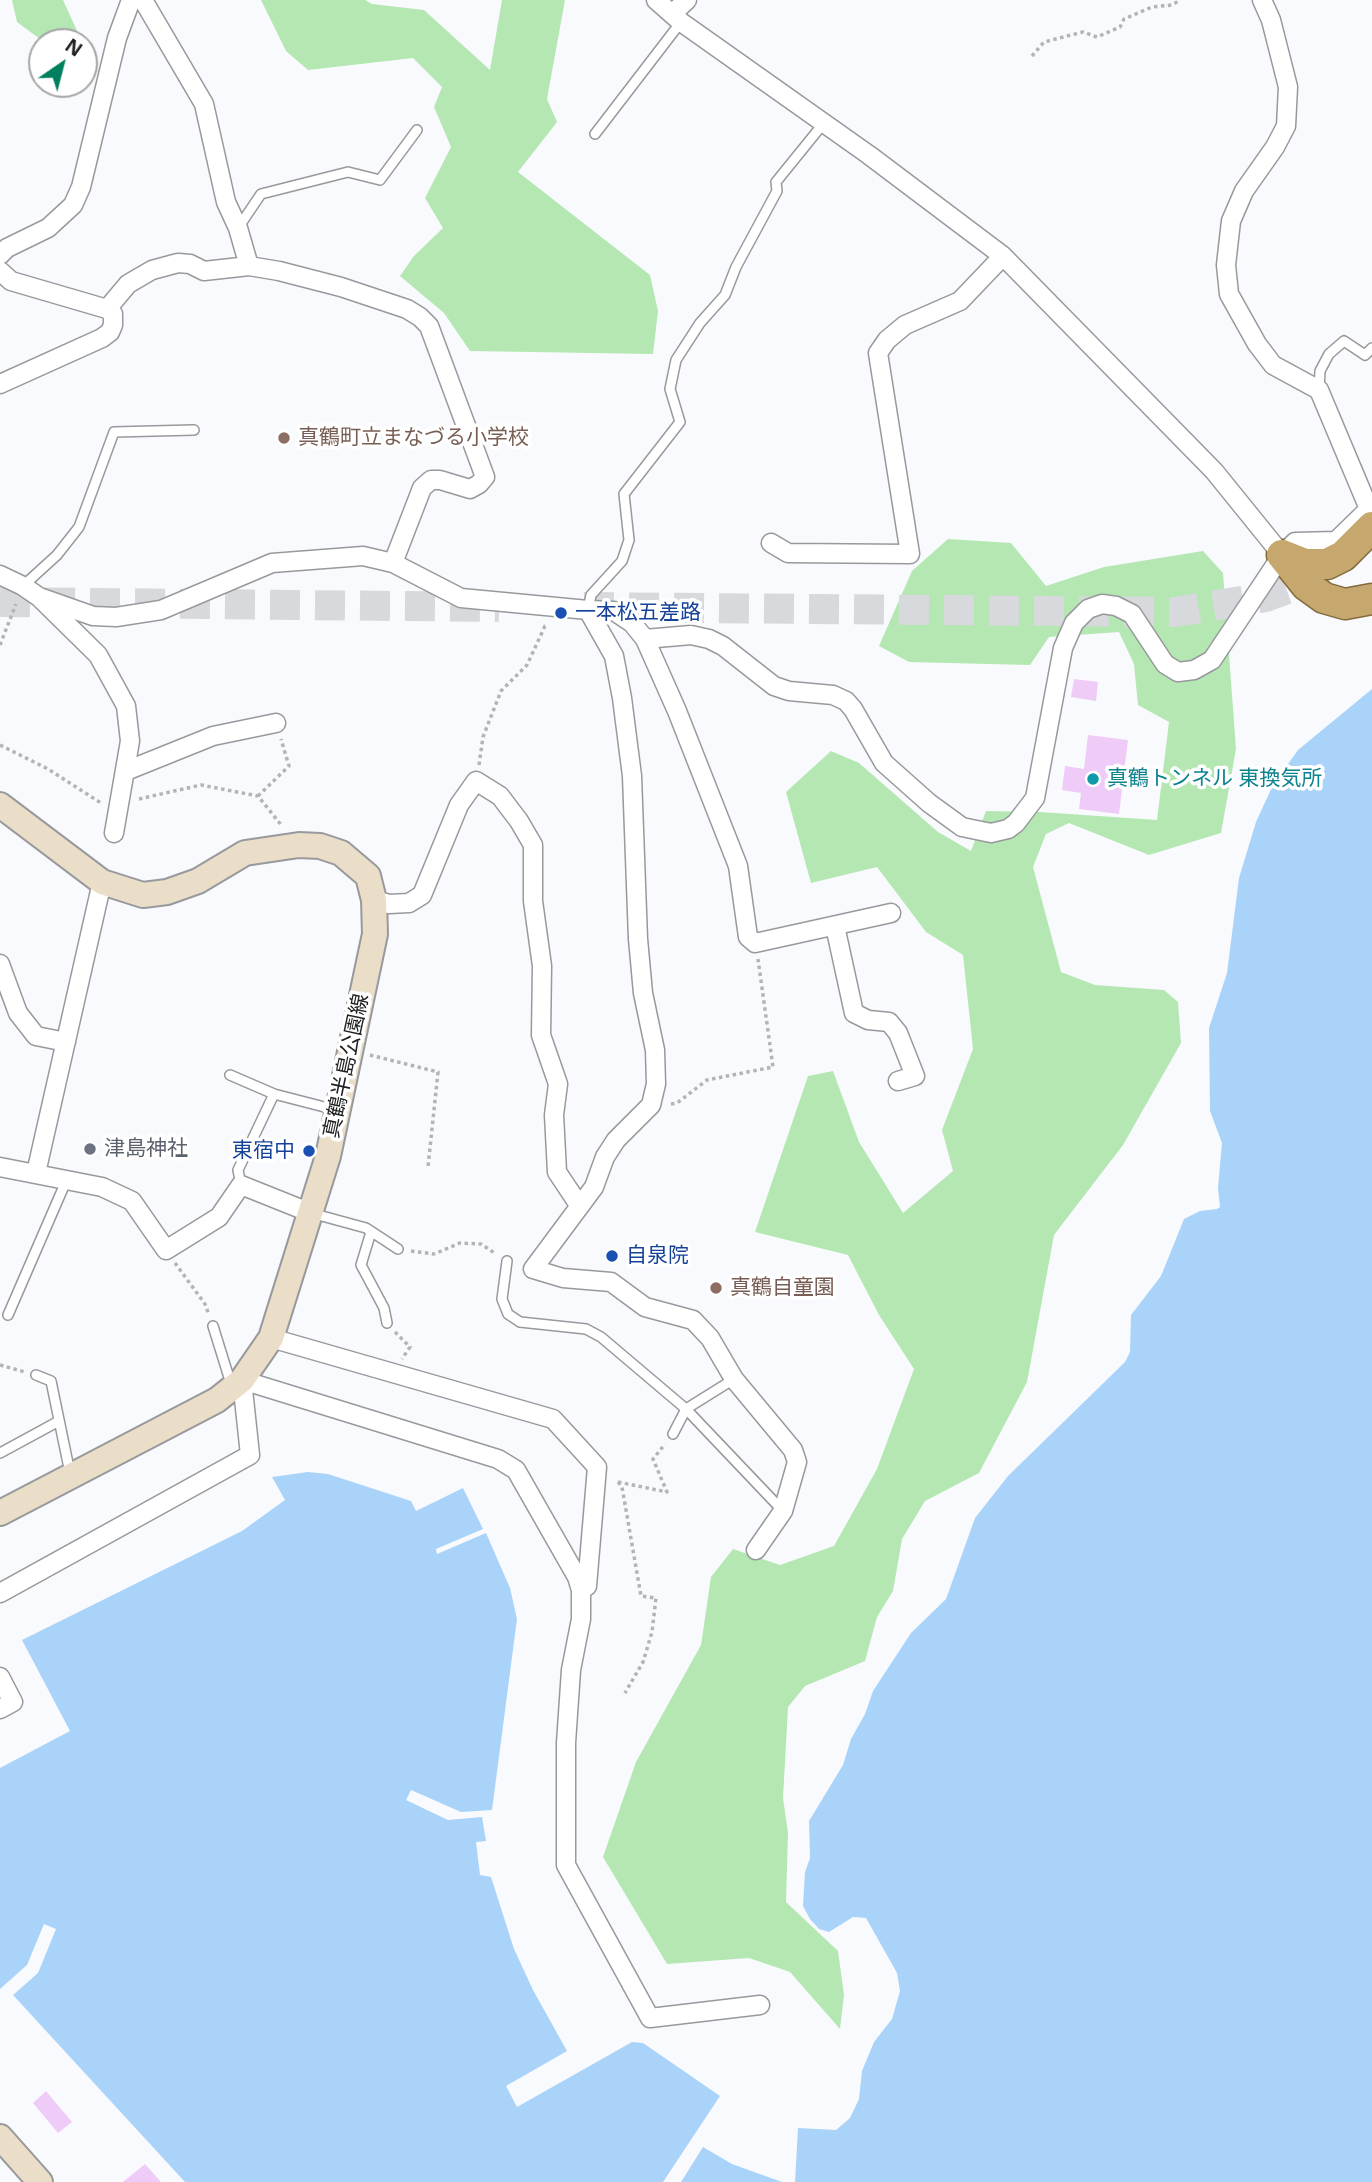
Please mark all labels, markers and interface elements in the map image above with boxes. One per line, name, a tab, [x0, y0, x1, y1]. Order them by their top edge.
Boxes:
north arrow	[28, 28, 98, 98]
text: N	[60, 32, 88, 63]
place label: 真鶴町立まなづる小学校	[298, 425, 529, 451]
marker: 真鶴町立まなづる小学校	[276, 430, 292, 446]
place label: 一本松五差路	[575, 600, 701, 626]
marker: 一本松五差路	[553, 605, 569, 621]
place label: 真鶴トンネル 東換気所	[1107, 766, 1322, 792]
marker: 真鶴トンネル 東換気所	[1085, 771, 1101, 787]
street label: 真鶴半島公園線	[319, 991, 375, 1141]
place label: 津島神社	[104, 1136, 188, 1162]
place label: 東宿中	[232, 1138, 295, 1164]
marker: 津島神社	[82, 1141, 98, 1157]
marker: 東宿中	[301, 1143, 317, 1159]
place label: 自泉院	[626, 1243, 689, 1269]
marker: 自泉院	[604, 1248, 620, 1264]
place label: 真鶴自童園	[730, 1275, 835, 1301]
marker: 真鶴自童園	[708, 1280, 724, 1296]

